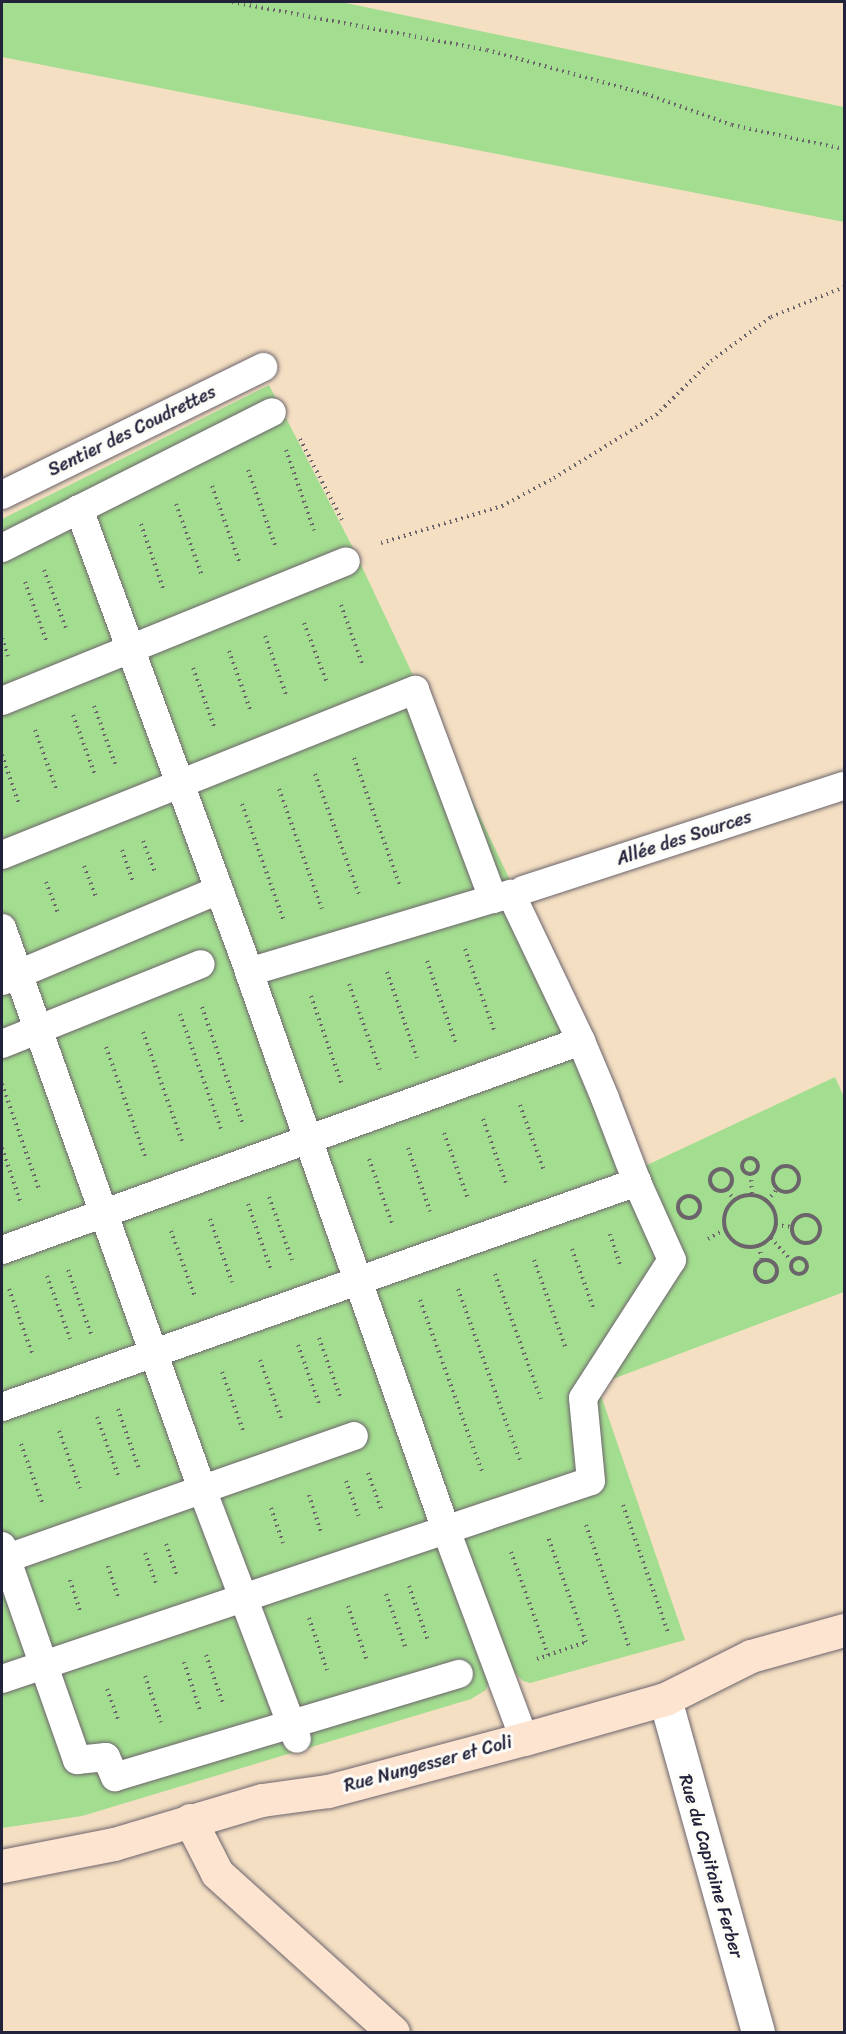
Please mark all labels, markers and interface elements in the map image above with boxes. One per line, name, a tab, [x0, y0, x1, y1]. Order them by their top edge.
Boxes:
street label: Sentier des Coudrettes	[45, 381, 219, 481]
street label: Allée des Sources	[614, 806, 754, 870]
street label: Rue Nungesser et Coli	[341, 1731, 515, 1797]
street label: Rue du Capitaine Ferber	[674, 1771, 748, 1961]

